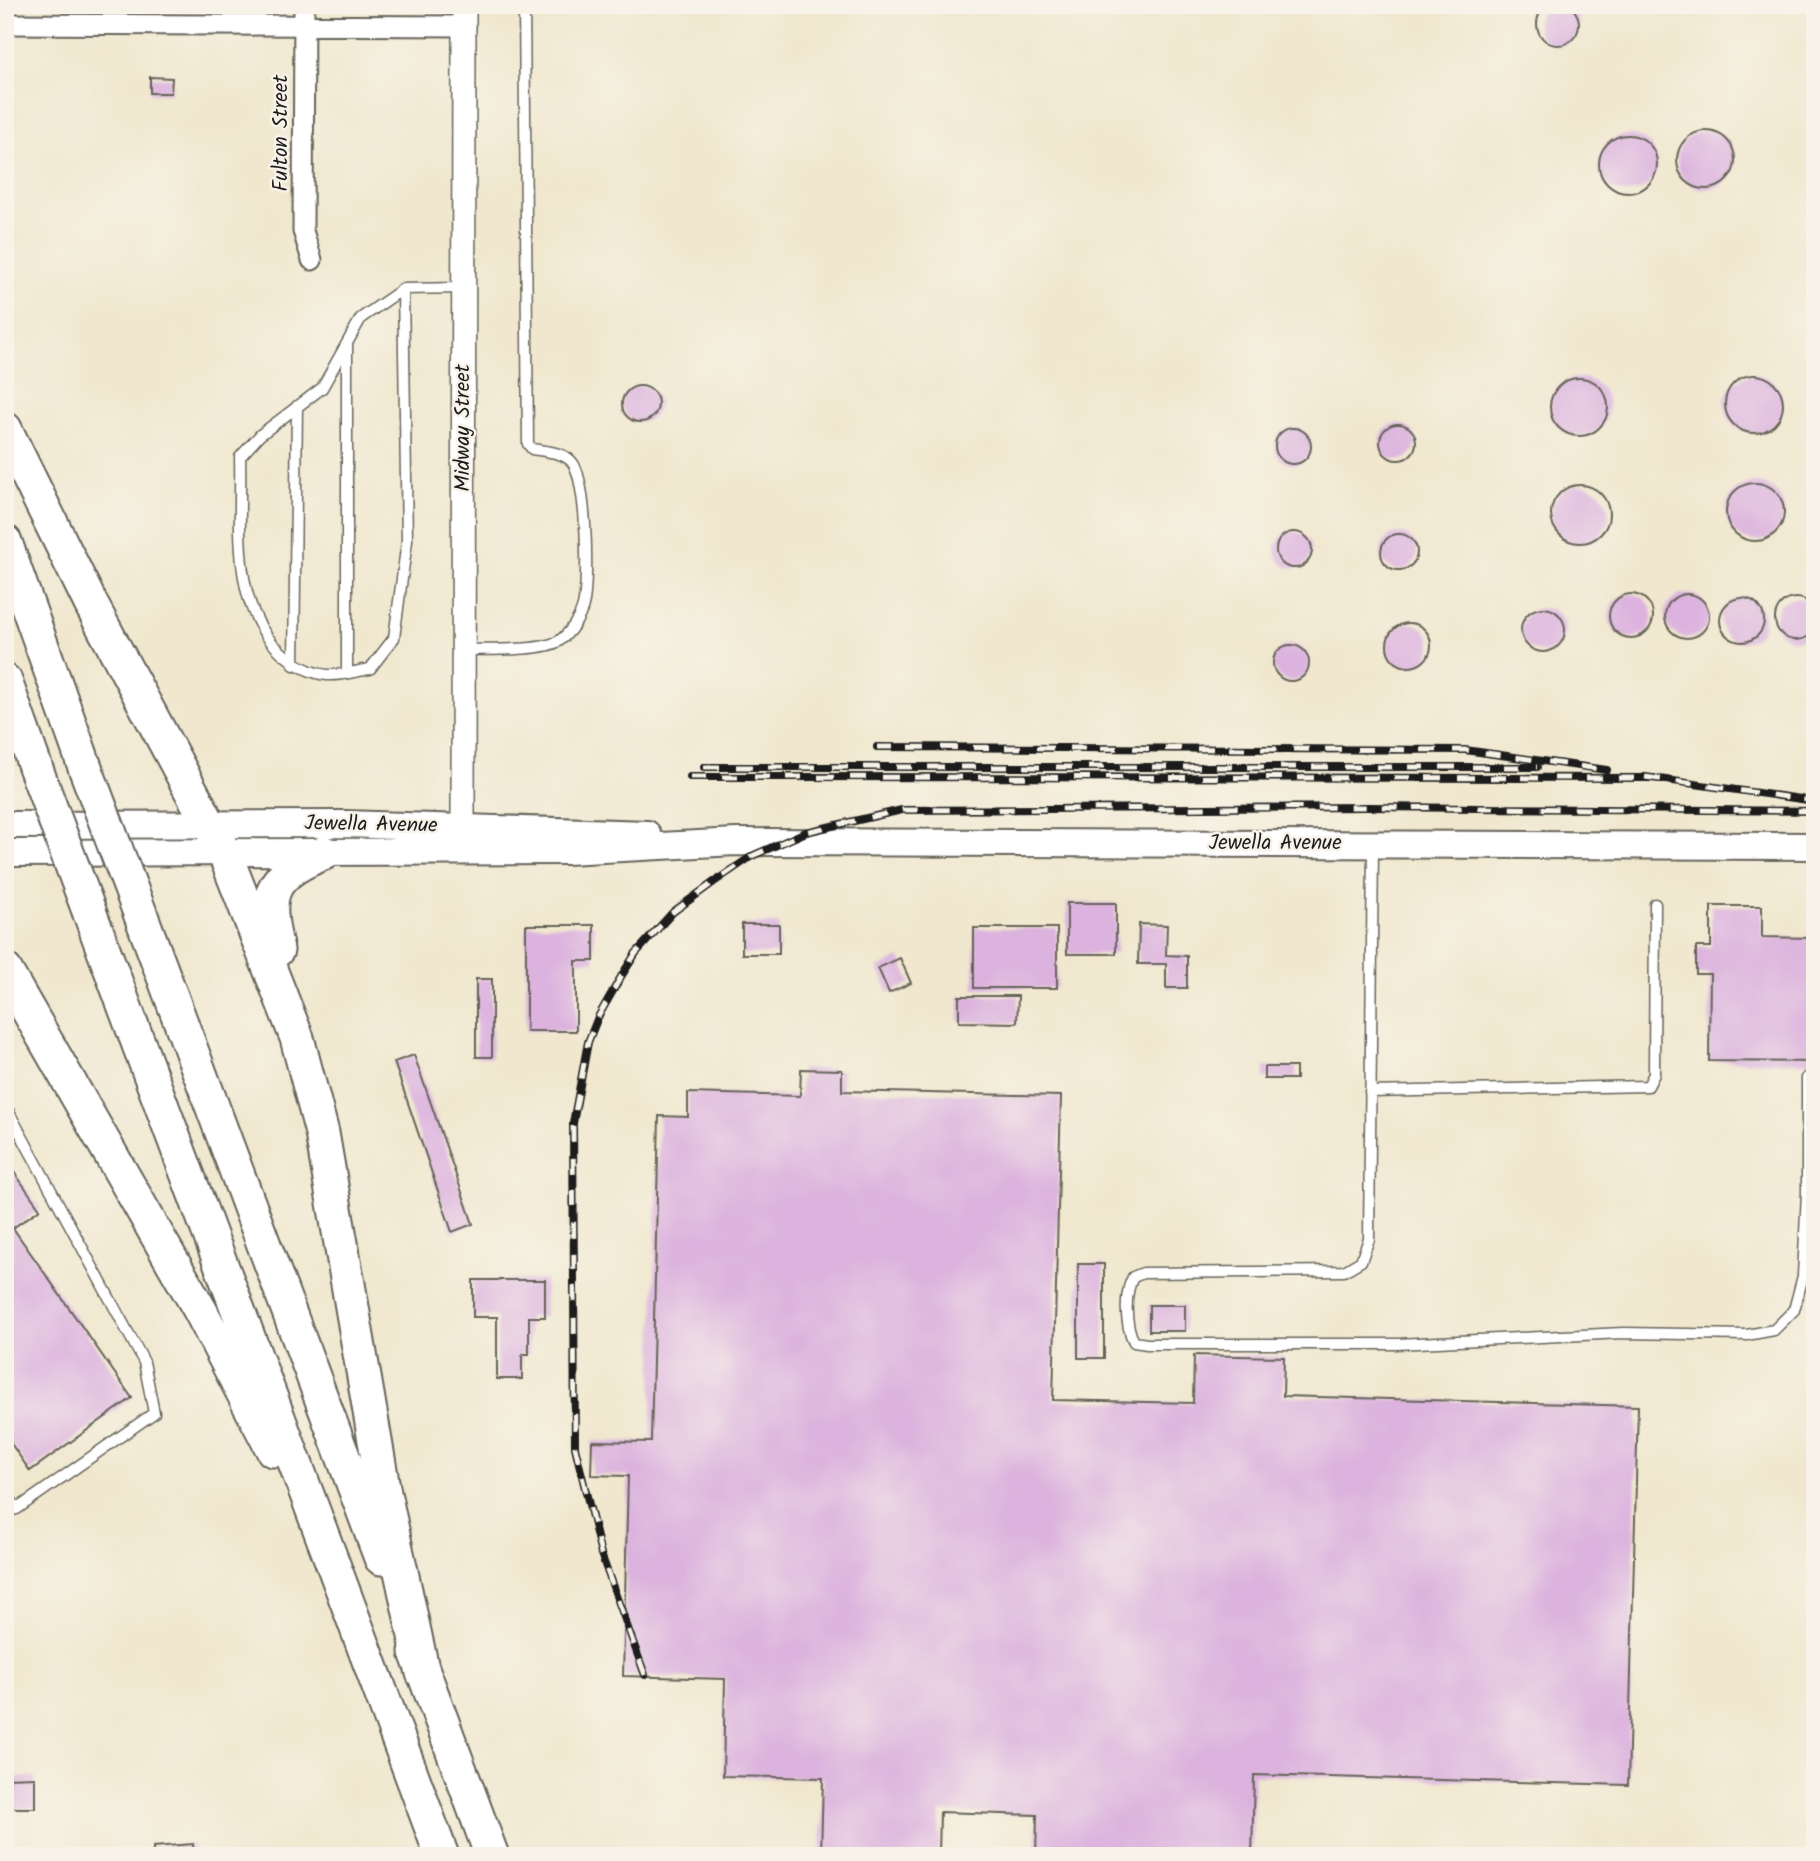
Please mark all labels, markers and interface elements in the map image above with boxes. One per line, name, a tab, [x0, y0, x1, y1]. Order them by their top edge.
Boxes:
street label: Fulton Street	[265, 74, 298, 191]
street label: Midway Street	[447, 363, 480, 492]
street label: Jewella Avenue	[304, 807, 438, 843]
street label: Jewella Avenue	[1208, 827, 1342, 860]

